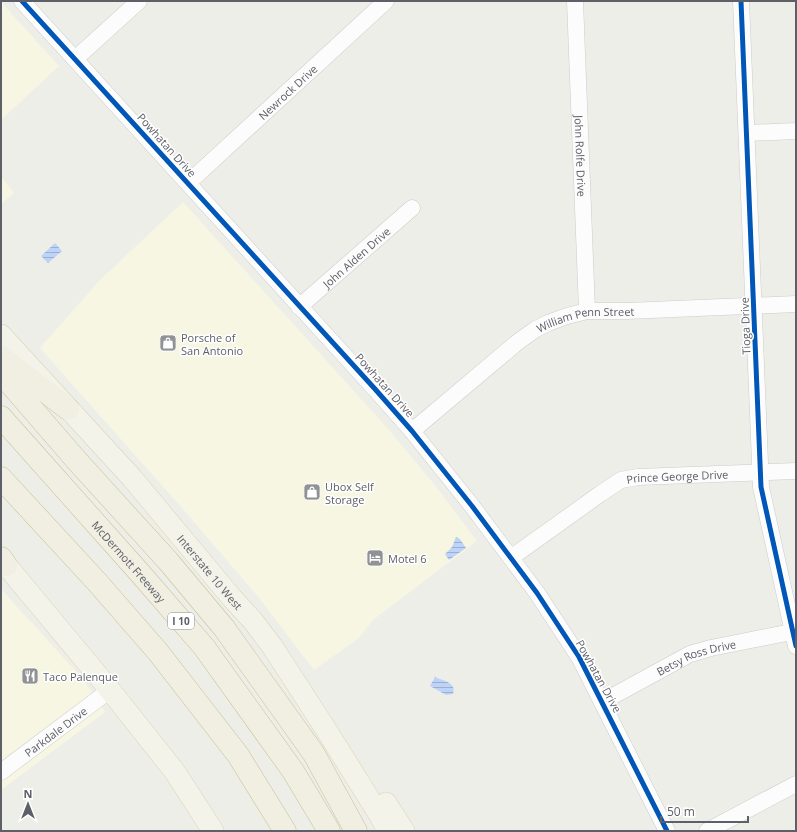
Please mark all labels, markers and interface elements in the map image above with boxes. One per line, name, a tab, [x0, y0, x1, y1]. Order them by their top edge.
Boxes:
street label: Newrock Drive	[255, 61, 320, 123]
street label: Powhatan Drive	[134, 110, 200, 180]
street label: John Rolfe Drive	[572, 114, 590, 197]
street label: John Alden Drive	[318, 223, 393, 291]
street label: Tioga Drive	[737, 297, 753, 355]
street label: William Penn Street	[534, 303, 635, 335]
place label: Porsche of San Antonio	[181, 330, 244, 358]
shop icon: Porsche of San Antonio	[158, 333, 178, 353]
street label: Powhatan Drive	[352, 350, 418, 420]
street label: Prince George Drive	[625, 466, 729, 486]
place label: Ubox Self Storage	[325, 479, 375, 507]
shop icon: Ubox Self Storage	[302, 482, 322, 502]
street label: McDermott Freeway	[89, 517, 170, 606]
street label: Interstate 10 West	[174, 531, 246, 612]
hotel icon: Motel 6	[365, 548, 385, 568]
place label: Motel 6	[388, 551, 427, 566]
road number: I 10	[168, 613, 194, 629]
street label: Betsy Ross Drive	[653, 636, 737, 679]
street label: Powhatan Drive	[573, 637, 625, 715]
restaurant icon: Taco Palenque	[20, 666, 40, 686]
place label: Taco Palenque	[43, 669, 118, 684]
street label: Parkdale Drive	[21, 703, 90, 760]
north arrow	[8, 784, 48, 824]
text: N	[24, 786, 32, 801]
scale bar	[661, 798, 748, 824]
text: 50 m	[667, 803, 695, 820]

